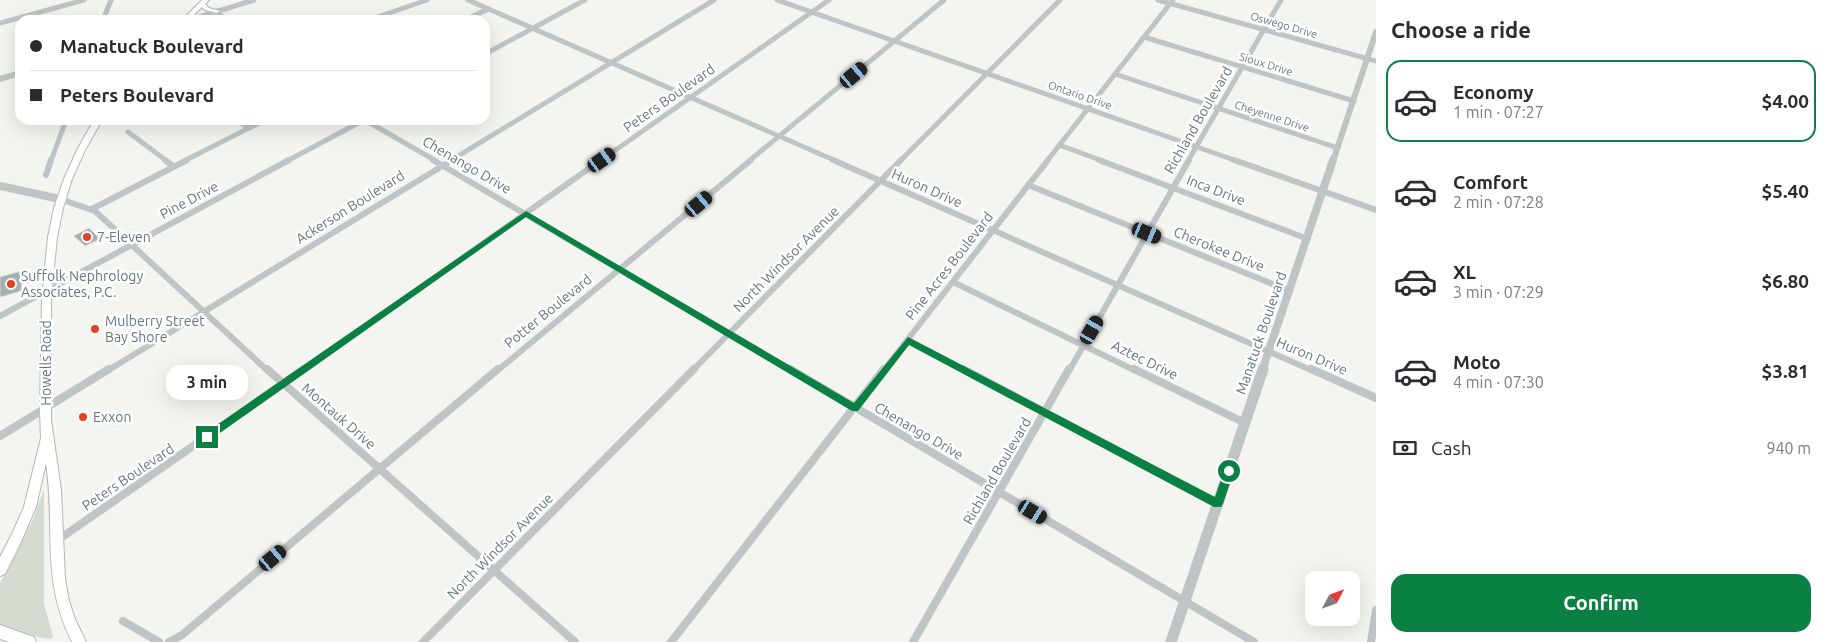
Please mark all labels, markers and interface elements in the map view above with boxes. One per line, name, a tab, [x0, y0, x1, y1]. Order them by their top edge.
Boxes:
street label: Oswego Drive	[1249, 10, 1319, 40]
text: Choose a ride	[1391, 17, 1531, 42]
text: Manatuck Boulevard	[60, 35, 244, 57]
street label: Sioux Drive	[1238, 50, 1294, 78]
car	[837, 60, 870, 90]
street label: Peters Boulevard	[620, 61, 718, 135]
street label: Richland Boulevard	[1161, 64, 1235, 176]
street label: Ontario Drive	[1047, 78, 1113, 112]
icon: car	[1393, 79, 1438, 124]
text: Economy	[1453, 81, 1534, 103]
text: Peters Boulevard	[60, 84, 214, 106]
text: $4.00	[1761, 90, 1809, 112]
street label: Cheyenne Drive	[1233, 98, 1311, 134]
text: 1 min · 07:27	[1453, 103, 1544, 121]
street label: Chenango Drive	[420, 133, 514, 197]
car	[585, 145, 618, 175]
street label: Huron Drive	[889, 165, 965, 211]
street label: Ackerson Boulevard	[293, 167, 407, 247]
icon: car	[1393, 169, 1438, 214]
text: Comfort	[1453, 171, 1528, 193]
street label: Inca Drive	[1184, 172, 1248, 208]
street label: Pine Drive	[157, 178, 221, 222]
text: $5.40	[1761, 180, 1809, 202]
car	[682, 189, 715, 219]
text: 2 min · 07:28	[1453, 193, 1544, 211]
street label: North Windsor Avenue	[730, 203, 842, 315]
street label: Pine Acres Boulevard	[902, 209, 996, 323]
car	[1130, 220, 1163, 246]
street label: Cherokee Drive	[1171, 224, 1267, 274]
place label: 7-Eleven	[97, 229, 151, 245]
marker: 7-Eleven	[81, 231, 93, 243]
icon: car	[1393, 259, 1438, 304]
text: XL	[1453, 261, 1476, 283]
place label: Suffolk Nephrology Associates, P.C.	[21, 268, 143, 300]
street label: Manatuck Boulevard	[1232, 269, 1290, 397]
text: $6.80	[1761, 270, 1809, 292]
street label: Potter Boulevard	[501, 271, 595, 351]
marker: Suffolk Nephrology Associates, P.C.	[5, 278, 17, 290]
text: 3 min · 07:29	[1453, 283, 1544, 301]
place label: Mulberry Street Bay Shore	[105, 313, 205, 345]
car	[1078, 313, 1105, 347]
street label: Howells Road	[38, 320, 54, 406]
marker: Mulberry Street Bay Shore	[89, 323, 101, 335]
street label: Huron Drive	[1274, 334, 1350, 378]
street label: Aztec Drive	[1109, 337, 1181, 383]
icon: car	[1393, 349, 1438, 394]
text: Moto	[1453, 351, 1501, 373]
text: $3.81	[1761, 360, 1809, 382]
callout: 3 min	[166, 364, 248, 400]
text: 3 min	[187, 373, 227, 391]
text: 4 min · 07:30	[1453, 373, 1544, 391]
street label: Montauk Drive	[299, 380, 379, 452]
street label: Chenango Drive	[872, 399, 966, 463]
place label: Exxon	[93, 409, 131, 425]
marker: Exxon	[77, 411, 89, 423]
street label: Richland Boulevard	[960, 415, 1034, 527]
route end	[196, 426, 218, 448]
icon: cash	[1391, 434, 1419, 462]
text: Cash	[1431, 437, 1472, 459]
text: 940 m	[1766, 439, 1811, 457]
street label: Peters Boulevard	[79, 440, 177, 514]
route start	[1218, 460, 1240, 482]
street label: North Windsor Avenue	[444, 490, 556, 602]
car	[1016, 498, 1049, 526]
car	[256, 543, 289, 573]
north arrow	[1305, 571, 1360, 626]
map controls	[1305, 571, 1360, 626]
button: Confirm	[1391, 574, 1811, 632]

